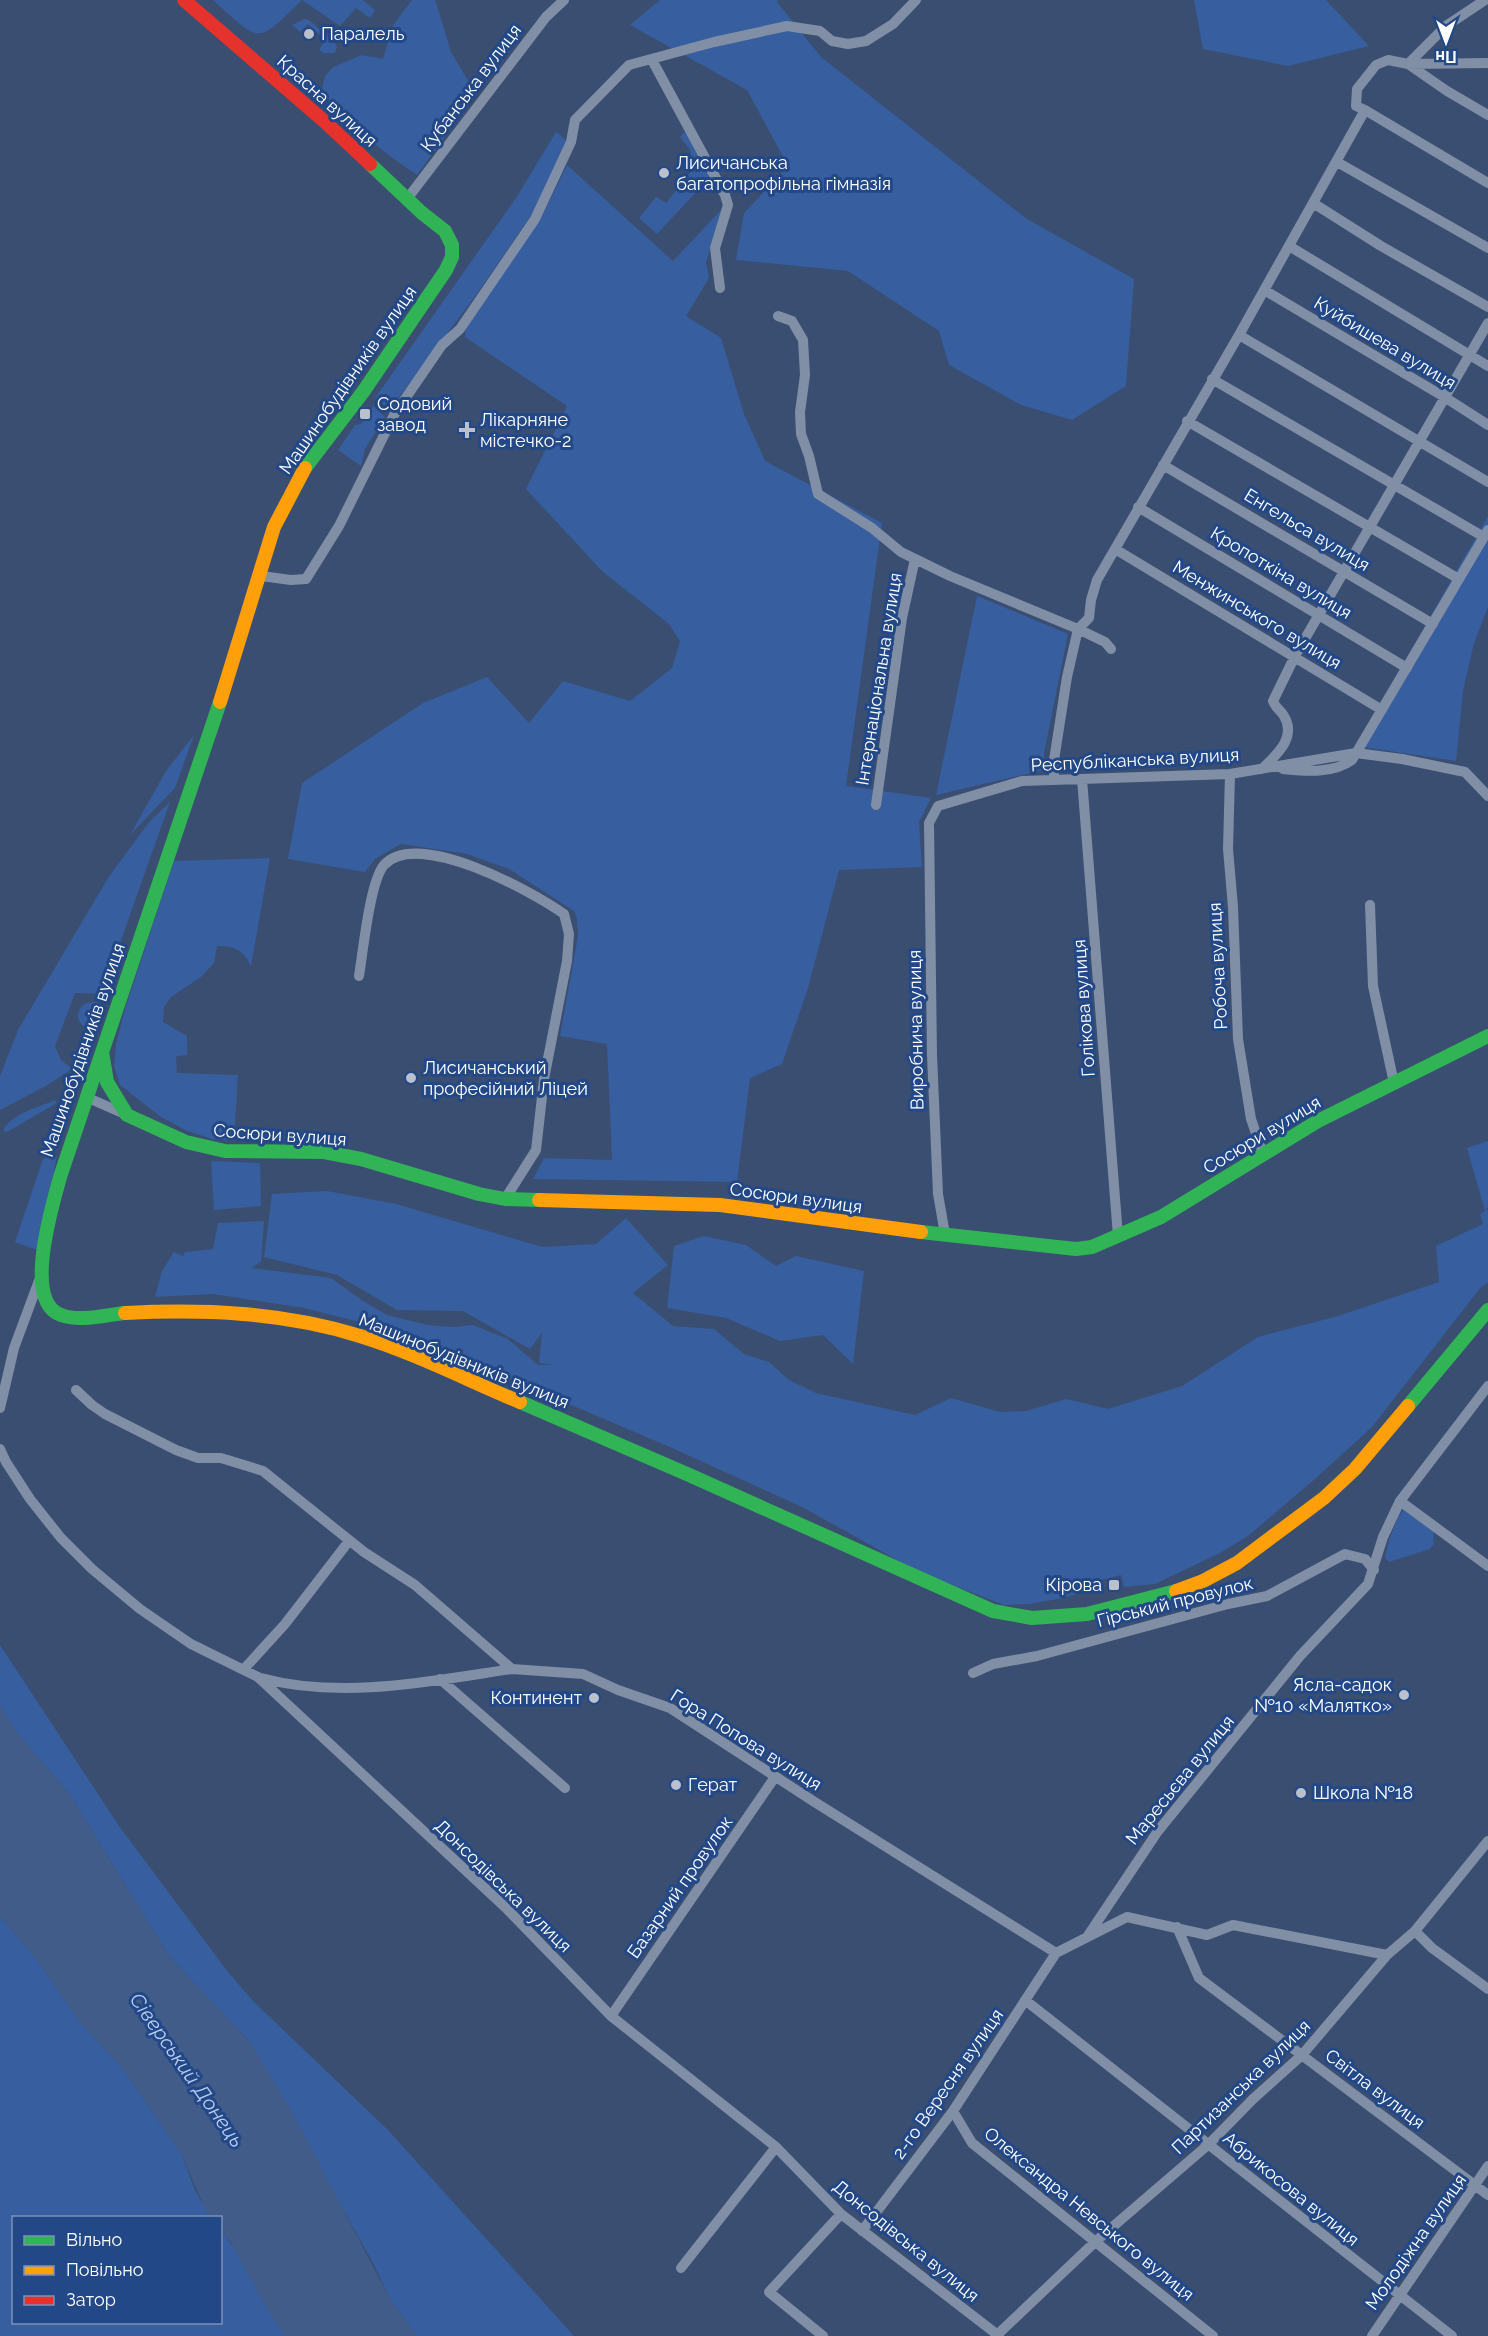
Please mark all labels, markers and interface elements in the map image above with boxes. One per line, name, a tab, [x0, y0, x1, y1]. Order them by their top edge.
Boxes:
north arrow	[1416, 12, 1476, 72]
street label: Кубанська вулиця	[416, 20, 525, 156]
place label: Паралель	[321, 23, 405, 44]
marker: Паралель	[302, 27, 316, 41]
text: Пн	[1435, 47, 1457, 66]
street label: Красна вулиця	[273, 50, 382, 151]
place label: Лисичанська багатопрофільна гімназія	[676, 152, 891, 194]
marker: Лисичанська багатопрофільна гімназія	[657, 166, 671, 180]
street label: Машинобудівників вулиця	[274, 282, 421, 478]
street label: Куйбишева вулиця	[1310, 292, 1460, 393]
place label: Содовий завод	[377, 393, 452, 435]
marker: Содовий завод	[358, 407, 372, 421]
place label: Лікарняне містечко-2	[480, 409, 571, 451]
marker: Лікарняне містечко-2	[458, 421, 476, 439]
street label: Енгельса вулиця	[1241, 484, 1374, 575]
street label: Кропоткіна вулиця	[1207, 522, 1356, 623]
street label: Менжинського вулиця	[1169, 556, 1345, 673]
street label: Інтернаціональна вулиця	[851, 571, 906, 787]
street label: Республіканська вулиця	[1030, 744, 1240, 775]
street label: Робоча вулиця	[1204, 902, 1231, 1030]
street label: Голікова вулиця	[1068, 939, 1099, 1078]
street label: Машинобудівників вулиця	[36, 940, 129, 1160]
street label: Виробнича вулиця	[904, 950, 927, 1110]
place label: Лисичанський професійний Ліцей	[423, 1057, 588, 1099]
marker: Лисичанський професійний Ліцей	[404, 1071, 418, 1085]
street label: Сосюри вулиця	[1199, 1091, 1324, 1178]
street label: Сосюри вулиця	[213, 1119, 347, 1150]
street label: Сосюри вулиця	[729, 1178, 864, 1217]
street label: Машинобудівників вулиця	[356, 1309, 572, 1412]
street label: Гірський провулок	[1095, 1572, 1255, 1631]
place label: Кірова	[1045, 1574, 1102, 1595]
marker: Кірова	[1107, 1578, 1121, 1592]
place label: Ясла-садок №10 «Малятко»	[1254, 1674, 1392, 1716]
street label: Гора Попова вулиця	[667, 1685, 826, 1795]
place label: Континент	[491, 1687, 582, 1708]
marker: Ясла-садок №10 «Малятко»	[1397, 1688, 1411, 1702]
marker: Континент	[587, 1691, 601, 1705]
street label: Маресьєва вулиця	[1121, 1711, 1238, 1848]
place label: Герат	[688, 1774, 738, 1795]
marker: Герат	[669, 1778, 683, 1792]
place label: Школа №18	[1313, 1782, 1413, 1803]
marker: Школа №18	[1294, 1786, 1308, 1800]
street label: Базарний провулок	[623, 1811, 737, 1962]
street label: Донсодівська вулиця	[431, 1815, 576, 1956]
water label: Сіверський Донець	[125, 1988, 249, 2152]
street label: 2-го Вересня вулиця	[888, 2005, 1007, 2163]
street label: Партизанська вулиця	[1167, 2015, 1314, 2158]
street label: Світла вулиця	[1321, 2044, 1429, 2133]
street label: Олександра Невського вулиця	[980, 2123, 1198, 2305]
street label: Абрикосова вулиця	[1219, 2127, 1364, 2250]
street label: Молодіжна вулиця	[1361, 2170, 1470, 2314]
street label: Донсодівська вулиця	[829, 2175, 984, 2306]
legend	[12, 2216, 222, 2324]
text: Вільно	[66, 2229, 122, 2250]
text: Повільно	[66, 2259, 144, 2280]
text: Затор	[66, 2289, 116, 2310]

